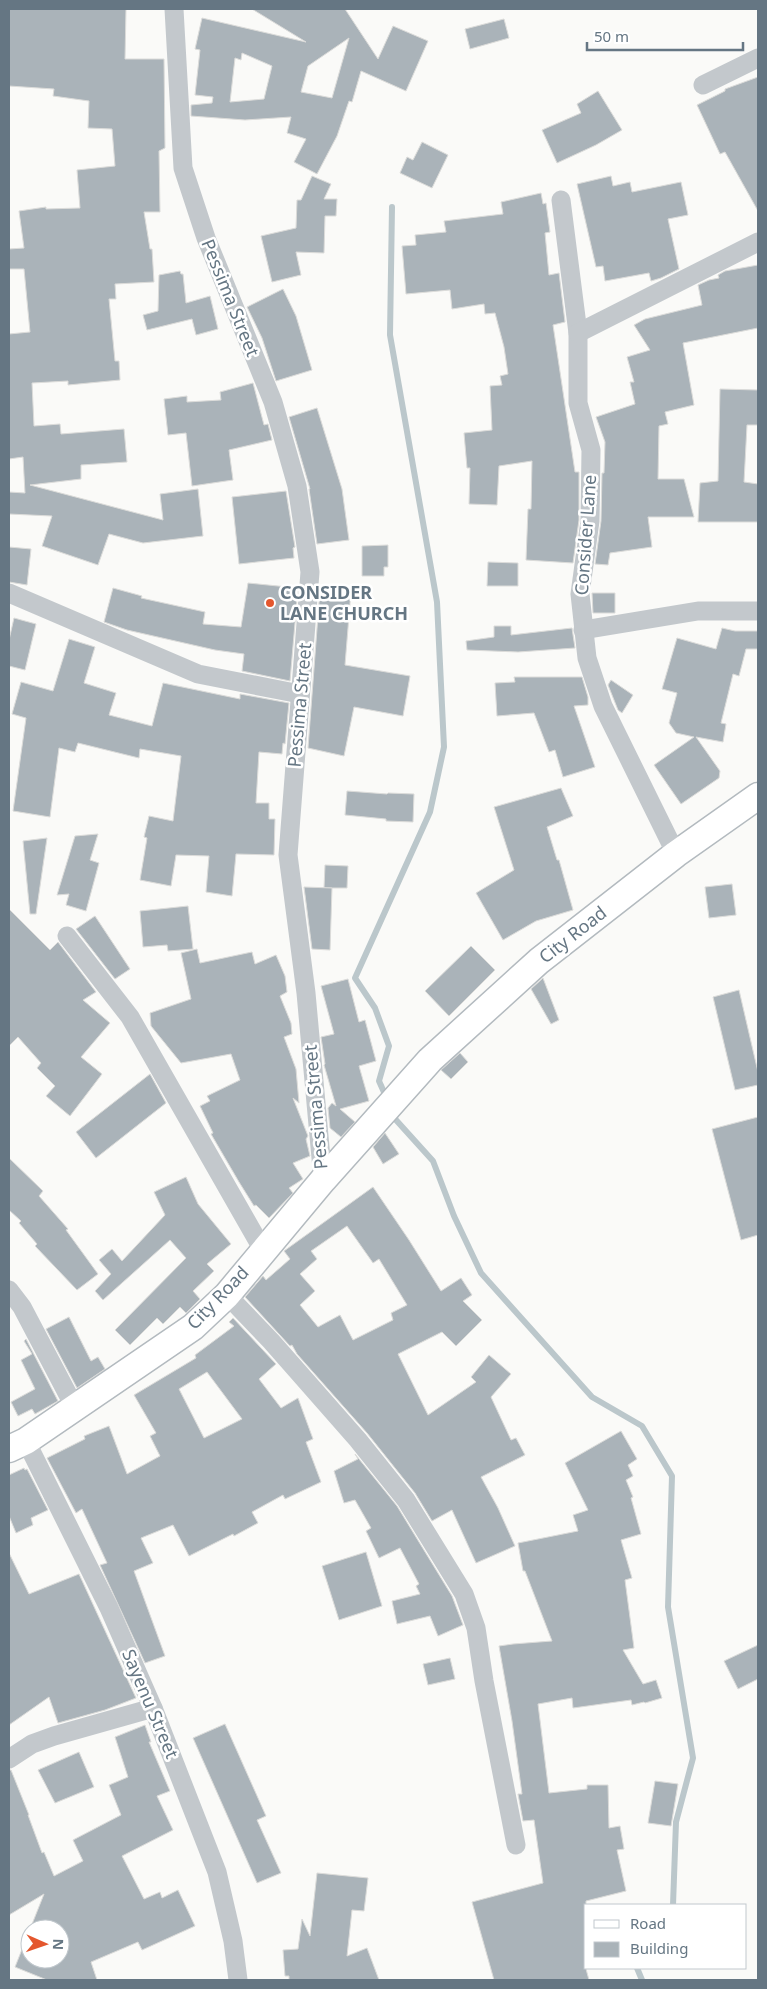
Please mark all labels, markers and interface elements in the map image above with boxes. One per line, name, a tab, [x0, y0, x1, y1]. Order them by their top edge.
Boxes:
scale bar	[587, 20, 743, 52]
text: 50 m	[594, 26, 629, 46]
street label: Pessima Street	[196, 235, 266, 360]
street label: Consider Lane	[569, 474, 601, 596]
place label: CONSIDER LANE CHURCH	[280, 580, 408, 625]
marker: CONSIDER LANE CHURCH	[264, 597, 276, 609]
street label: Pessima Street	[282, 641, 316, 768]
street label: City Road	[534, 900, 611, 968]
street label: Pessima Street	[298, 1043, 332, 1170]
street label: City Road	[181, 1260, 254, 1334]
street label: Sayenu Street	[117, 1645, 185, 1762]
legend	[584, 1904, 747, 1969]
text: Road	[630, 1913, 666, 1933]
north arrow	[20, 1919, 70, 1969]
text: N	[49, 1938, 68, 1950]
text: Building	[630, 1938, 688, 1958]

